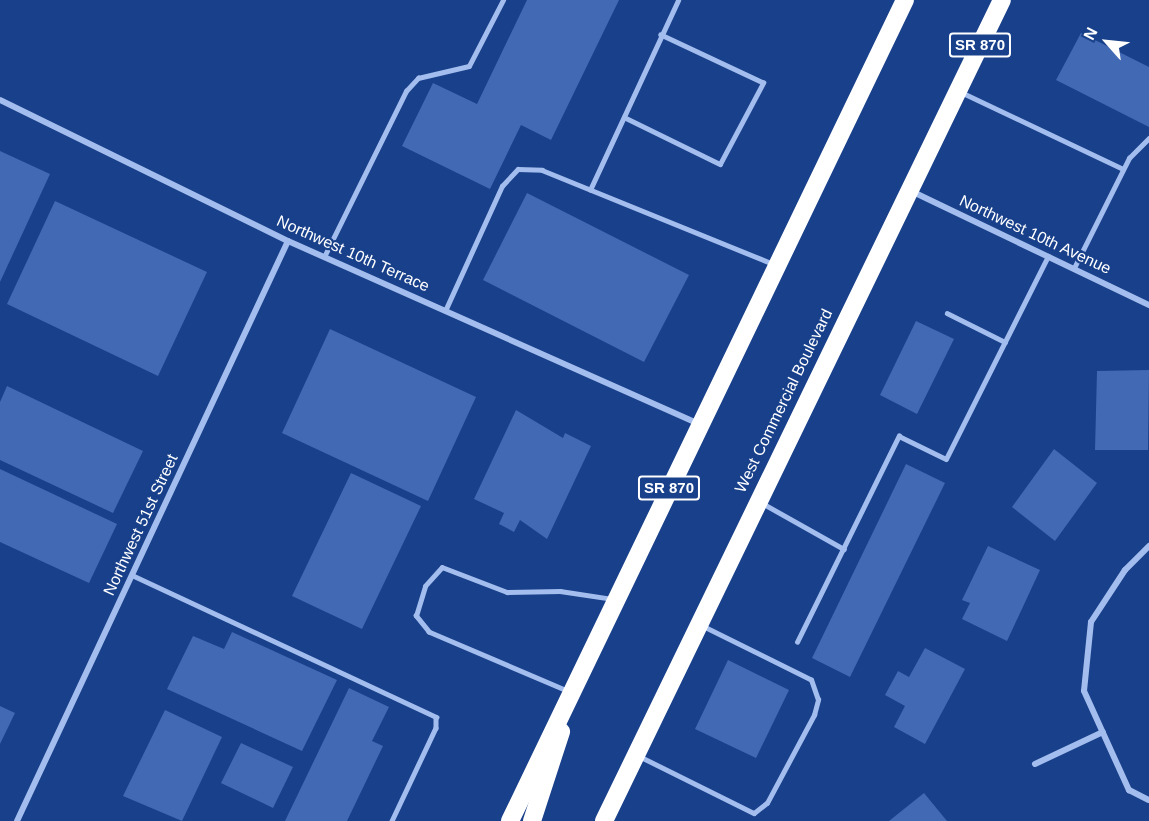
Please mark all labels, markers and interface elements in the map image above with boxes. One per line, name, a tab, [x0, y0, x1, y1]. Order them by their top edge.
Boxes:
north arrow	[1077, 12, 1137, 72]
text: N	[1080, 25, 1101, 43]
road number: SR 870	[948, 33, 1012, 57]
street label: Northwest 10th Avenue	[956, 191, 1114, 279]
street label: Northwest 10th Terrace	[274, 212, 432, 296]
street label: West Commercial Boulevard	[731, 306, 837, 496]
street label: Northwest 51st Street	[100, 451, 182, 599]
road number: SR 870	[638, 476, 700, 500]

